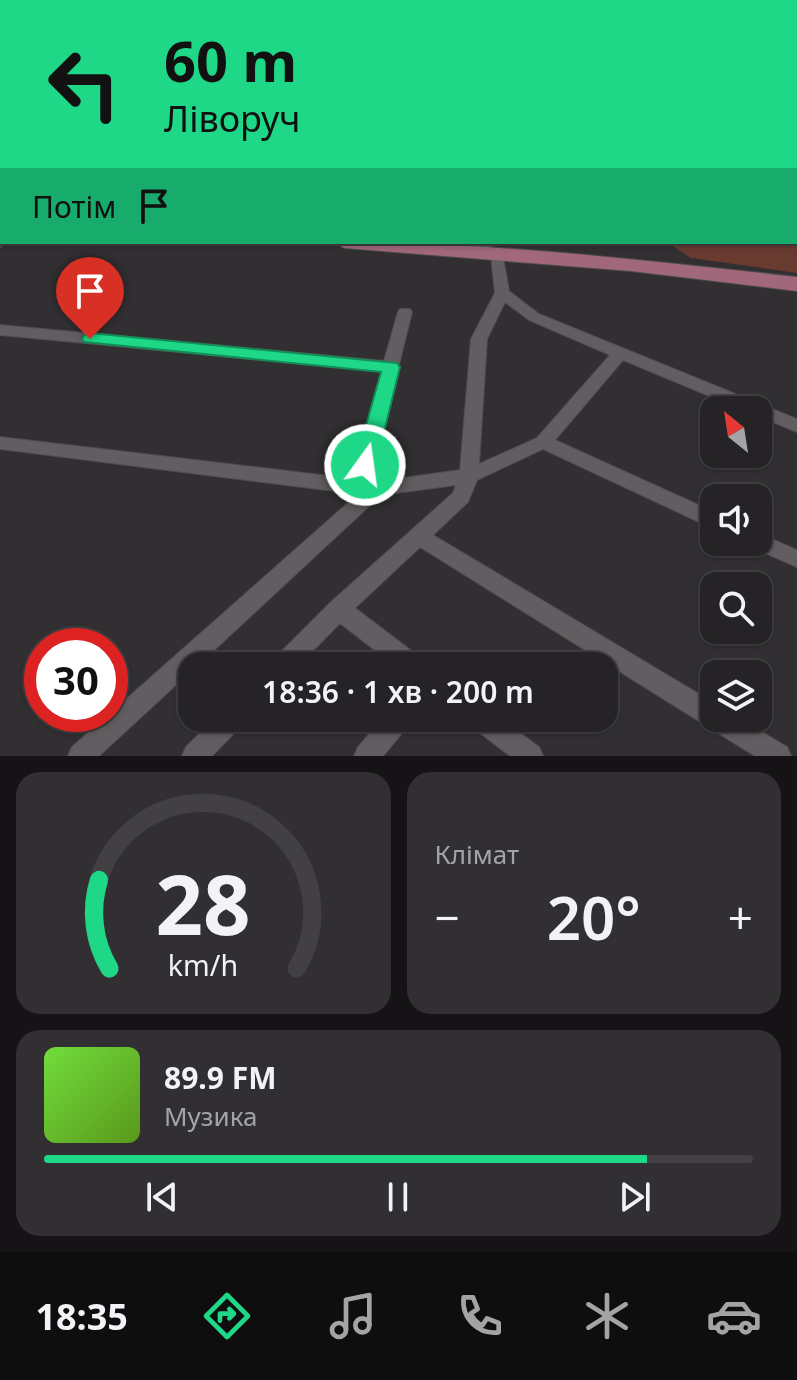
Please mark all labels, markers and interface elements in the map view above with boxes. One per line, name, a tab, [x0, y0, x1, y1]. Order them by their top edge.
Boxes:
text: 60 m	[164, 22, 297, 98]
icon: left	[32, 32, 136, 136]
text: Ліворуч	[164, 94, 300, 143]
icon: arrive	[132, 184, 176, 228]
text: Потім	[32, 186, 116, 227]
pin	[56, 257, 124, 339]
icon: arrive	[68, 269, 112, 313]
north arrow	[700, 396, 772, 468]
map controls	[700, 396, 772, 732]
position arrow	[323, 423, 407, 507]
button: sound	[700, 484, 772, 556]
button: search	[700, 572, 772, 644]
speed limit sign: 30	[24, 628, 128, 732]
button: layers	[700, 660, 772, 732]
text: 18:36 · 1 хв · 200 m	[262, 671, 534, 712]
text: Клімат	[435, 836, 519, 872]
text: 28	[156, 846, 251, 959]
text: 20°	[547, 876, 641, 958]
text: −	[435, 887, 460, 947]
text: +	[728, 887, 753, 947]
text: km/h	[168, 945, 238, 984]
text: 89.9 FM	[164, 1057, 276, 1098]
text: Музика	[164, 1098, 257, 1134]
icon: previous	[140, 1175, 184, 1219]
icon: pause	[376, 1175, 420, 1219]
icon: next	[613, 1175, 657, 1219]
icon: directions	[199, 1288, 255, 1344]
icon: music	[325, 1288, 381, 1344]
icon: phone	[452, 1288, 508, 1344]
icon: climate	[579, 1288, 635, 1344]
icon: car	[706, 1288, 762, 1344]
text: 18:35	[35, 1292, 128, 1341]

